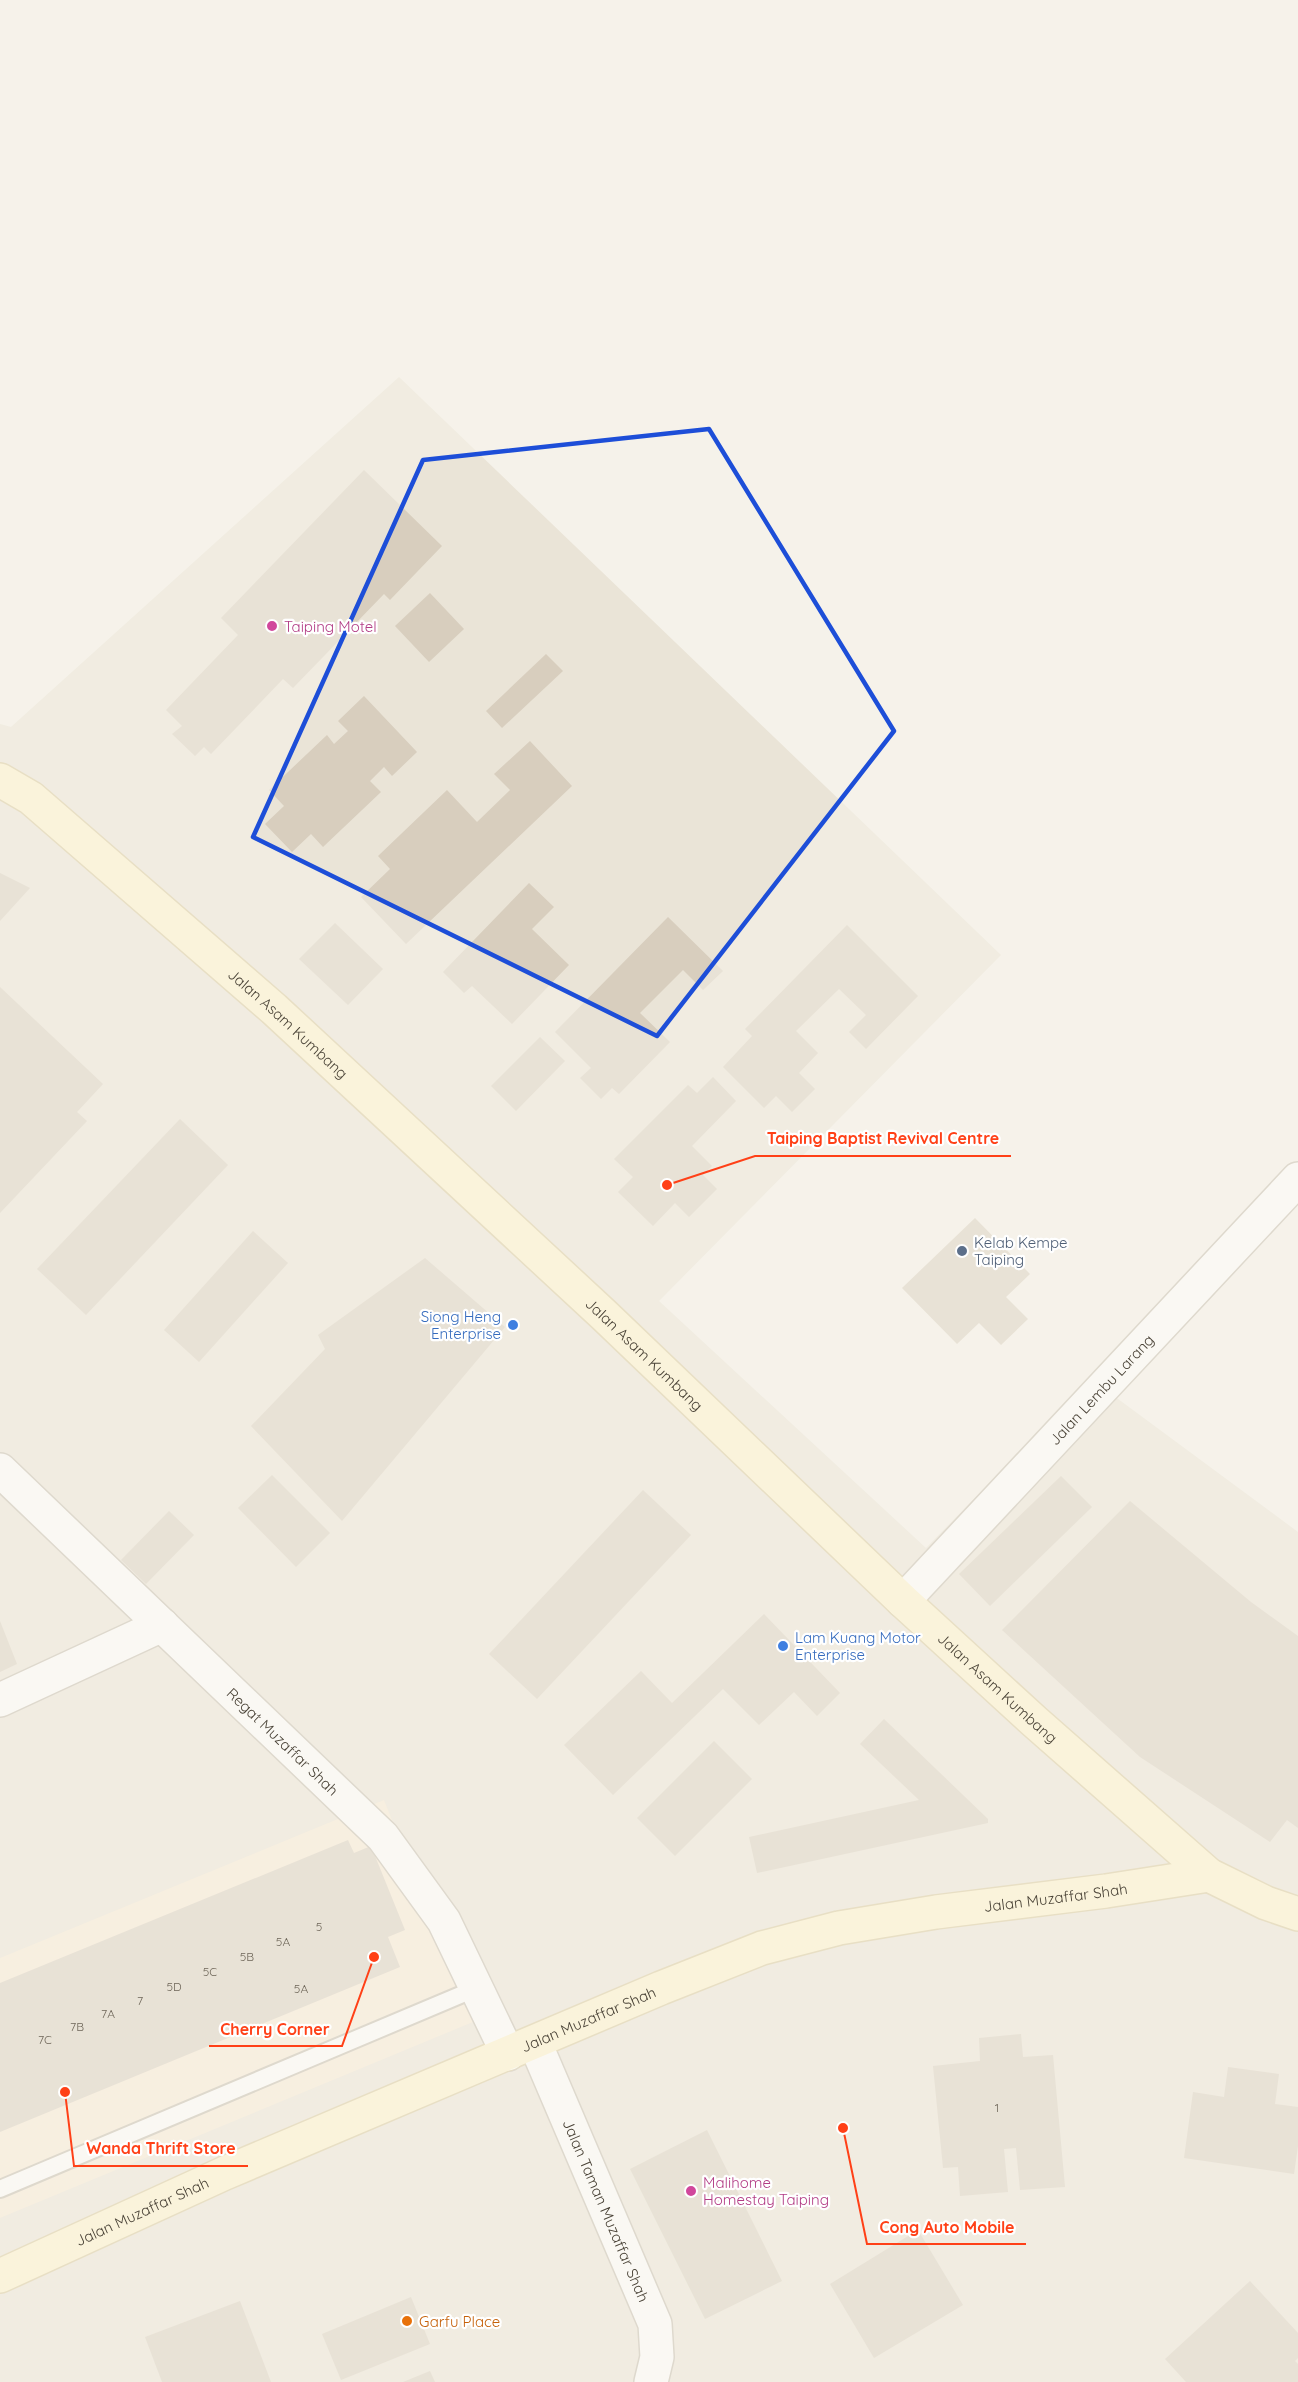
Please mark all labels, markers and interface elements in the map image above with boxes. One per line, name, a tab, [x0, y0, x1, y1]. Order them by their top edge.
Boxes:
place label: Taiping Motel	[284, 617, 377, 636]
marker: Taiping Motel	[265, 619, 279, 633]
street label: Jalan Asam Kumbang	[225, 964, 352, 1083]
callout: Taiping Baptist Revival Centre	[755, 1122, 1011, 1156]
text: Taiping Baptist Revival Centre	[767, 1128, 999, 1148]
place label: Kelab Kempe Taiping	[974, 1233, 1068, 1269]
marker: Kelab Kempe Taiping	[955, 1244, 969, 1258]
street label: Jalan Asam Kumbang	[582, 1294, 707, 1414]
place label: Siong Heng Enterprise	[421, 1307, 501, 1343]
marker: Siong Heng Enterprise	[506, 1318, 520, 1332]
street label: Jalan Lembu Larang	[1045, 1330, 1158, 1449]
place label: Lam Kuang Motor Enterprise	[795, 1628, 921, 1664]
street label: Jalan Asam Kumbang	[934, 1628, 1062, 1747]
marker: Lam Kuang Motor Enterprise	[776, 1639, 790, 1653]
street label: Regat Muzaffar Shah	[223, 1683, 343, 1799]
street label: Jalan Muzaffar Shah	[983, 1878, 1129, 1916]
house number: 5	[316, 1919, 322, 1934]
house number: 5A	[276, 1934, 290, 1949]
house number: 5B	[240, 1949, 254, 1964]
house number: 5C	[203, 1964, 217, 1979]
house number: 5D	[166, 1979, 182, 1994]
house number: 5A	[294, 1981, 308, 1996]
street label: Jalan Muzaffar Shah	[518, 1982, 658, 2056]
house number: 7	[137, 1993, 143, 2008]
house number: 7A	[101, 2006, 115, 2021]
callout: Cherry Corner	[209, 2012, 342, 2046]
house number: 7B	[70, 2019, 84, 2034]
text: Cherry Corner	[220, 2019, 330, 2039]
house number: 7C	[38, 2032, 52, 2047]
house number: 1	[995, 2100, 999, 2115]
street label: Jalan Taman Muzaffar Shah	[559, 2116, 654, 2305]
callout: Wanda Thrift Store	[74, 2132, 248, 2166]
text: Wanda Thrift Store	[86, 2138, 236, 2158]
street label: Jalan Muzaffar Shah	[72, 2172, 212, 2250]
place label: Malihome Homestay Taiping	[703, 2173, 829, 2209]
marker: Malihome Homestay Taiping	[684, 2184, 698, 2198]
callout: Cong Auto Mobile	[867, 2210, 1026, 2244]
text: Cong Auto Mobile	[879, 2217, 1015, 2237]
place label: Garfu Place	[419, 2312, 500, 2331]
marker: Garfu Place	[400, 2314, 414, 2328]

